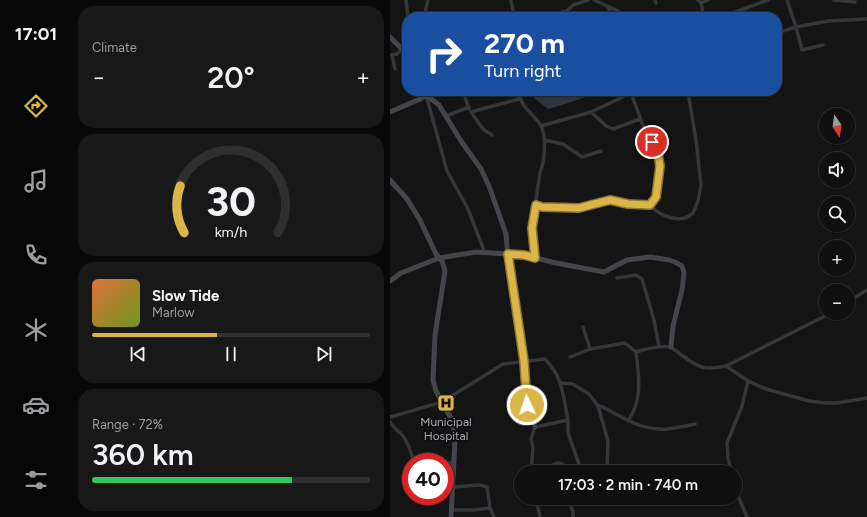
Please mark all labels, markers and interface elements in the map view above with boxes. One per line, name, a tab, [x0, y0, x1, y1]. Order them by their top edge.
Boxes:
text: 17:01	[15, 23, 57, 45]
text: 270 m	[484, 26, 565, 60]
icon: right	[418, 28, 470, 80]
text: Climate	[92, 40, 137, 55]
text: 20°	[207, 59, 255, 96]
text: Turn right	[484, 60, 561, 82]
text: −	[92, 64, 106, 91]
text: +	[356, 64, 370, 91]
icon: directions	[22, 92, 50, 120]
north arrow	[819, 108, 855, 144]
map controls	[819, 108, 855, 320]
pin	[635, 125, 669, 159]
icon: arrive	[641, 131, 663, 153]
button: sound	[819, 152, 855, 188]
icon: music	[22, 167, 50, 195]
text: 30	[206, 175, 256, 225]
button: search	[819, 196, 855, 232]
text: km/h	[215, 222, 247, 240]
button: +	[819, 240, 855, 276]
icon: phone	[22, 241, 50, 269]
button: −	[819, 284, 855, 320]
text: Slow Tide	[152, 287, 219, 305]
text: Marlow	[152, 305, 194, 320]
icon: climate	[22, 316, 50, 344]
icon: previous	[127, 343, 149, 365]
icon: pause	[220, 343, 242, 365]
icon: next	[313, 343, 335, 365]
position arrow	[506, 384, 548, 426]
icon: car	[22, 391, 50, 419]
hospital icon: Municipal Hospital	[436, 393, 456, 413]
place label: Municipal Hospital	[420, 415, 472, 443]
text: Range · 72%	[92, 417, 163, 432]
text: 360 km	[92, 436, 194, 473]
speed limit sign: 40	[402, 453, 454, 505]
icon: filters	[22, 466, 50, 494]
text: 17:03 · 2 min · 740 m	[558, 476, 698, 494]

